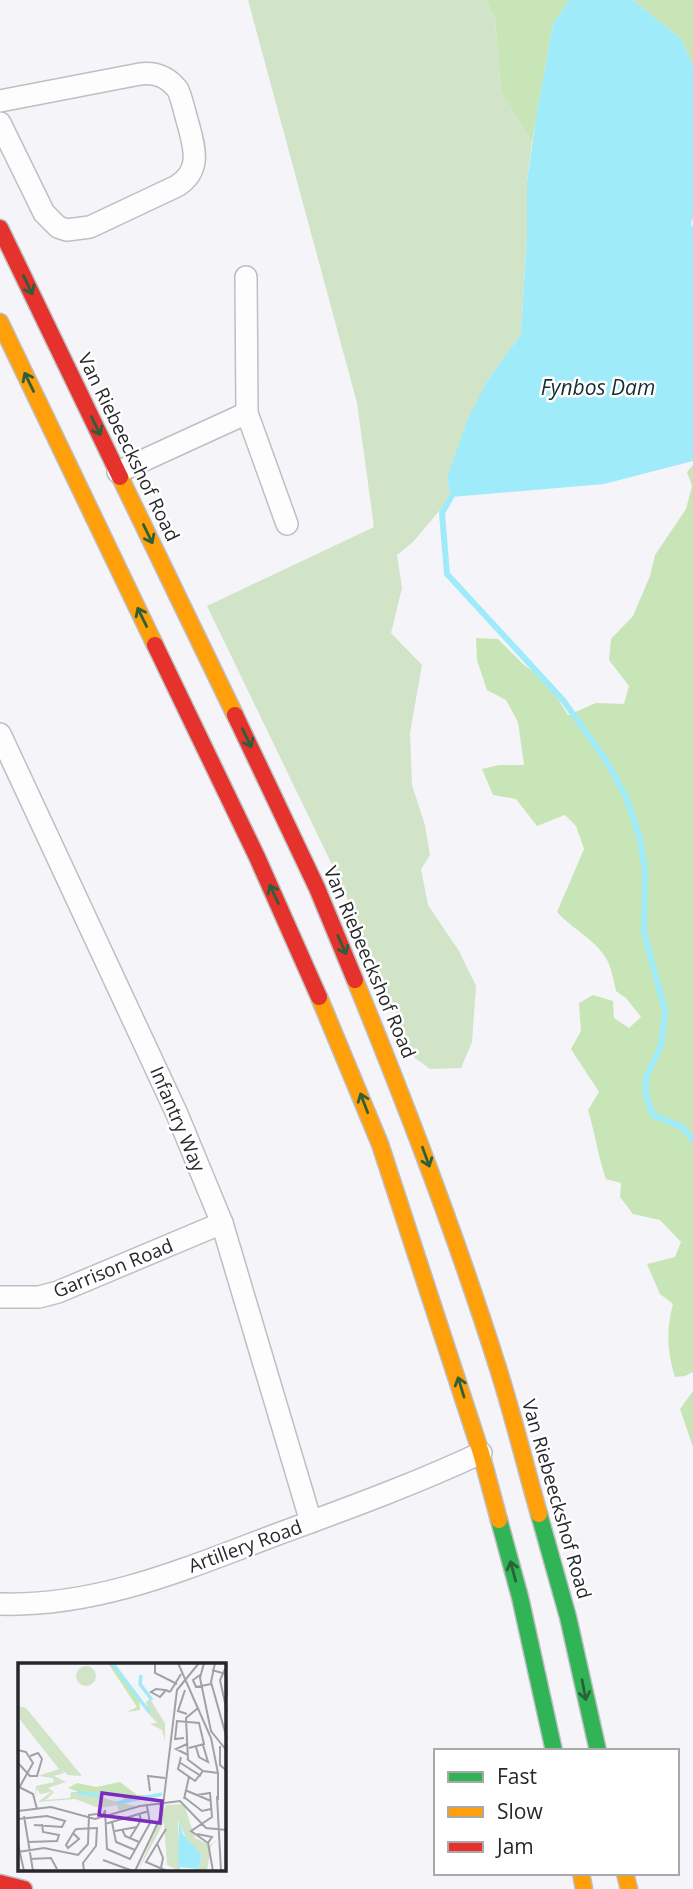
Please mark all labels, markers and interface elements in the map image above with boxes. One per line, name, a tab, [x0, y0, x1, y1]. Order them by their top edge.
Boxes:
one-way arrow	[22, 274, 35, 295]
street label: Van Riebeeckshof Road	[72, 348, 186, 546]
one-way arrow	[22, 372, 35, 393]
water label: Fynbos Dam	[541, 373, 655, 401]
one-way arrow	[90, 415, 103, 436]
one-way arrow	[141, 523, 155, 544]
one-way arrow	[135, 607, 148, 628]
one-way arrow	[241, 727, 254, 749]
street label: Van Riebeeckshof Road	[318, 862, 422, 1062]
one-way arrow	[267, 884, 280, 905]
one-way arrow	[336, 934, 349, 955]
street label: Infantry Way	[144, 1062, 212, 1176]
one-way arrow	[356, 1092, 369, 1114]
one-way arrow	[421, 1145, 433, 1167]
street label: Garrison Road	[49, 1232, 177, 1304]
one-way arrow	[454, 1377, 467, 1399]
street label: Van Riebeeckshof Road	[516, 1396, 598, 1602]
street label: Artillery Road	[185, 1513, 305, 1579]
one-way arrow	[505, 1560, 518, 1582]
inset map	[18, 1663, 226, 1871]
one-way arrow	[578, 1678, 592, 1701]
legend	[434, 1749, 679, 1875]
text: Fast	[497, 1762, 537, 1790]
text: Slow	[497, 1797, 543, 1825]
text: Jam	[495, 1832, 534, 1860]

